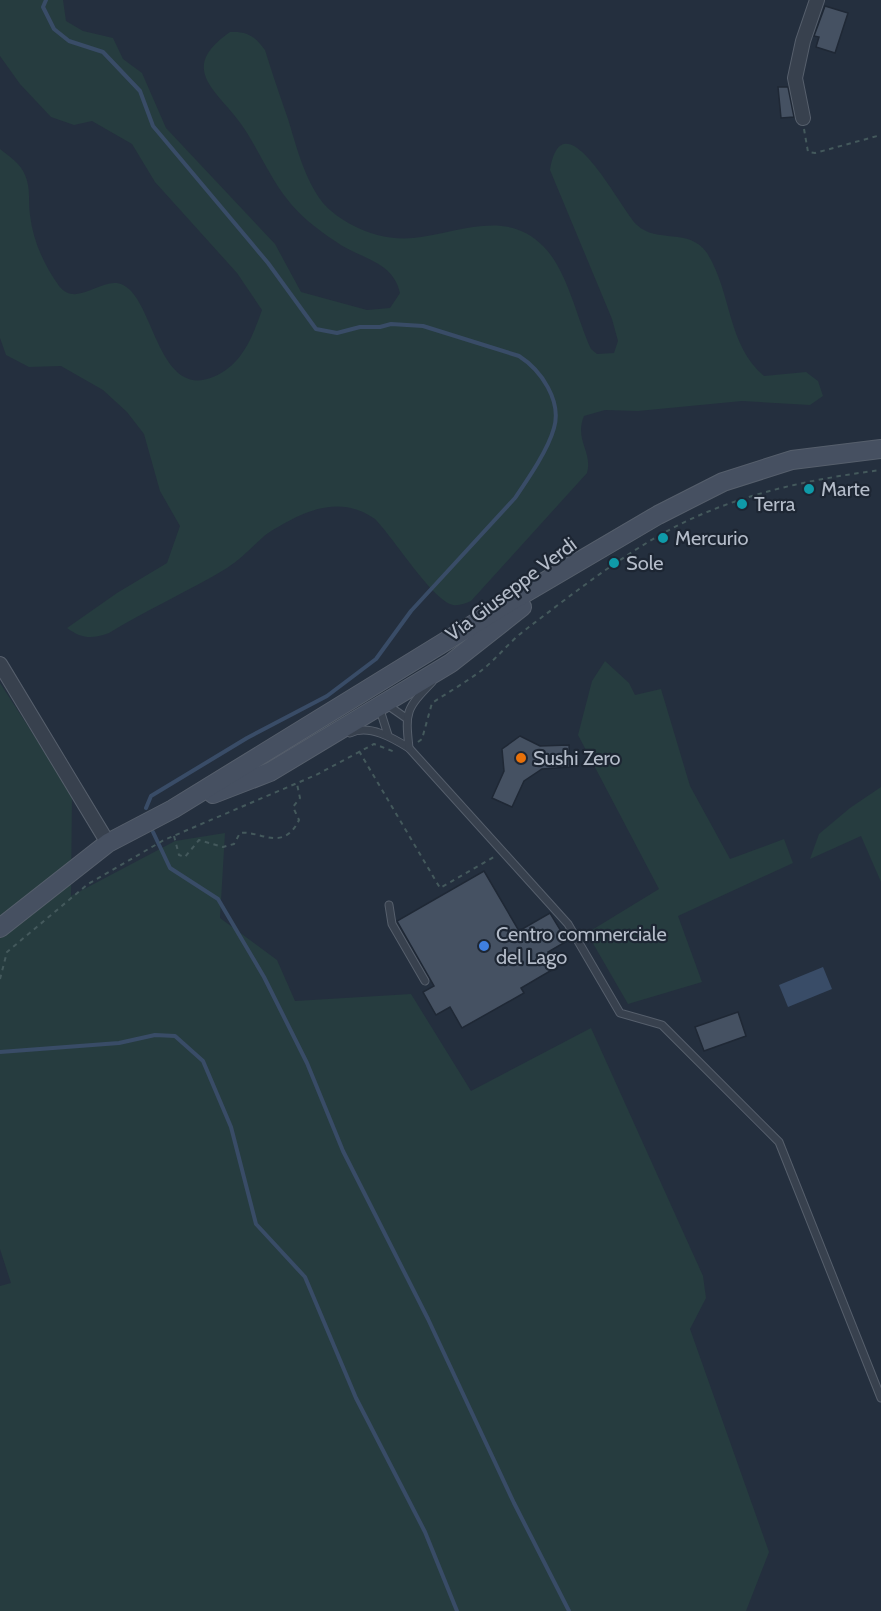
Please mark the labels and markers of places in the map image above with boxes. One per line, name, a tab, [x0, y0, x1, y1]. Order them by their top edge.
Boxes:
place label: Marte	[821, 477, 870, 501]
marker: Marte	[802, 482, 816, 496]
place label: Terra	[754, 492, 796, 516]
marker: Terra	[735, 497, 749, 511]
place label: Mercurio	[675, 526, 748, 550]
marker: Mercurio	[656, 531, 670, 545]
place label: Sole	[626, 551, 664, 575]
marker: Sole	[607, 556, 621, 570]
place label: Sushi Zero	[533, 746, 621, 770]
marker: Sushi Zero	[514, 751, 528, 765]
place label: Centro commerciale del Lago	[496, 922, 667, 969]
marker: Centro commerciale del Lago	[477, 939, 491, 953]

